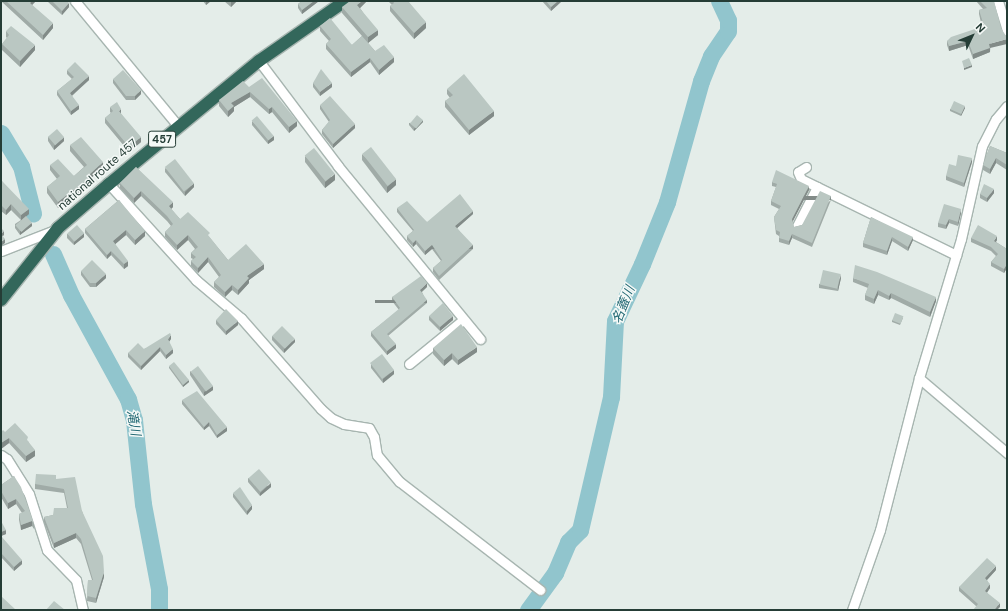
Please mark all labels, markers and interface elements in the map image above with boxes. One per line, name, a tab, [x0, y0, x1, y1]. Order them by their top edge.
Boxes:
north arrow	[952, 16, 992, 56]
text: N	[973, 20, 989, 36]
road number: 457	[148, 130, 176, 148]
street label: national route 457	[55, 137, 141, 213]
water label: 名蓋川	[609, 284, 639, 326]
water label: 滝川	[123, 409, 143, 437]

